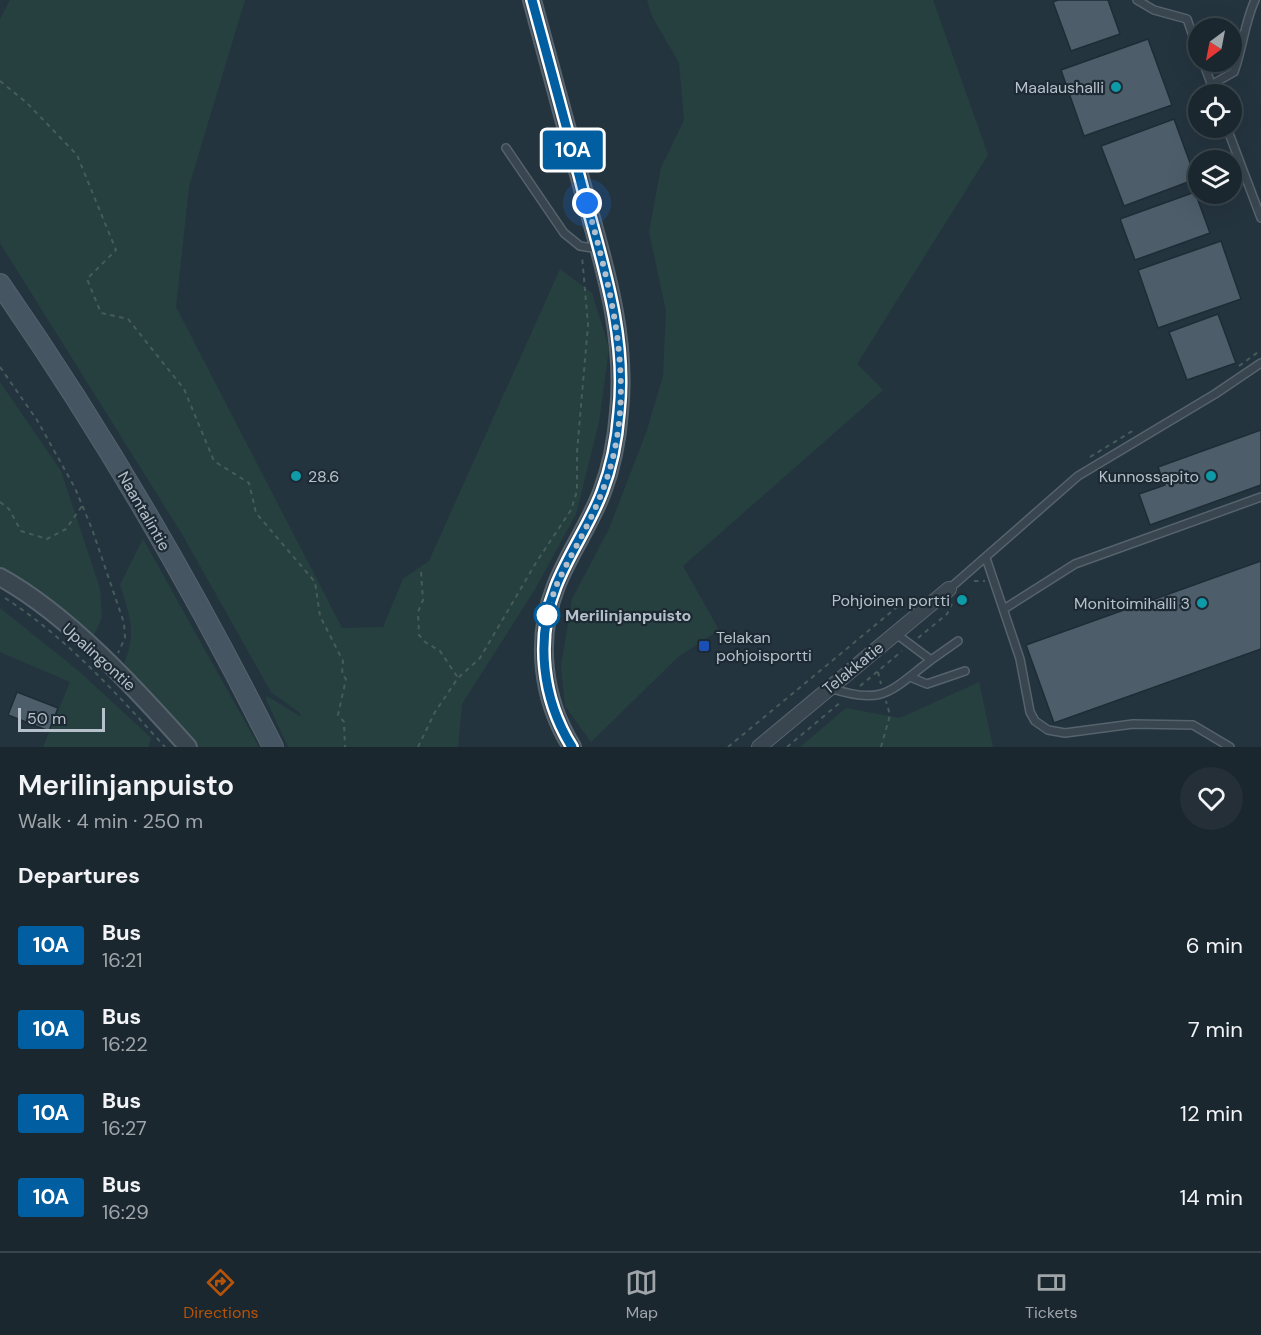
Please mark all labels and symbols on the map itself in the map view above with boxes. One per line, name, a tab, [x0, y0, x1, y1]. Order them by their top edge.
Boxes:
north arrow	[1188, 18, 1242, 72]
place label: Maalaushalli	[1015, 77, 1104, 98]
marker: Maalaushalli	[1109, 80, 1123, 94]
line badge: 10A	[538, 130, 608, 170]
your location	[572, 188, 602, 218]
place label: 28.6	[308, 466, 339, 487]
place label: Kunnossapito	[1099, 466, 1199, 487]
street label: Naantalintie	[113, 467, 175, 555]
marker: 28.6	[289, 469, 303, 483]
marker: Kunnossapito	[1204, 469, 1218, 483]
place label: Pohjoinen portti	[832, 590, 950, 611]
marker: Pohjoinen portti	[955, 593, 969, 607]
place label: Monitoimihalli 3	[1074, 593, 1190, 614]
marker: Monitoimihalli 3	[1195, 596, 1209, 610]
marker: Merilinjanpuisto	[534, 602, 560, 628]
place label: Merilinjanpuisto	[565, 605, 691, 626]
street label: Upalingontie	[58, 618, 140, 696]
place label: Telakan pohjoisportti	[716, 627, 812, 666]
street label: Telakkatie	[818, 637, 888, 699]
marker: Telakan pohjoisportti	[697, 639, 711, 653]
scale bar	[18, 705, 105, 732]

